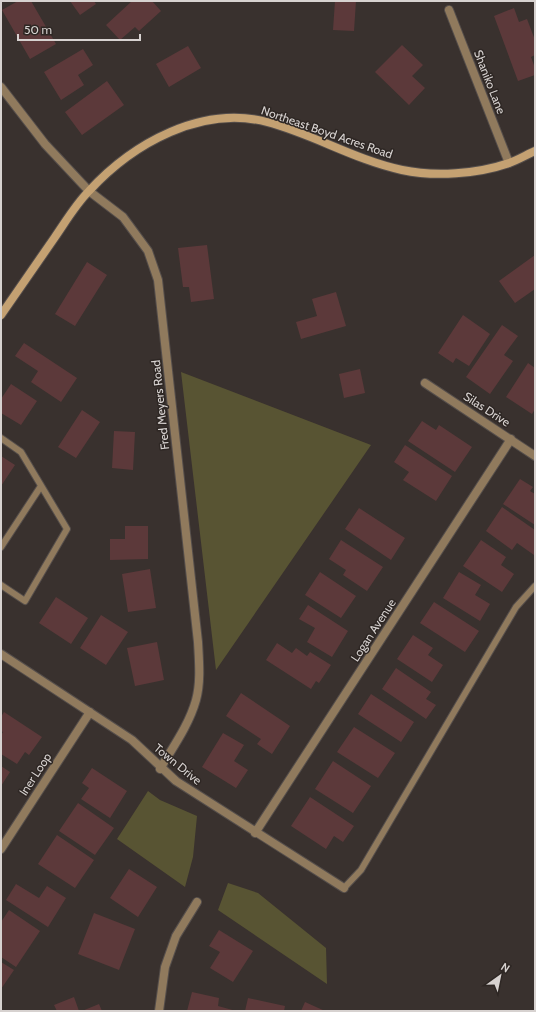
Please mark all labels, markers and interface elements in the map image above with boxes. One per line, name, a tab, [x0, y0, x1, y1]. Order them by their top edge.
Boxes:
scale bar	[18, 16, 140, 42]
text: 50 m	[24, 22, 52, 37]
street label: Shaniko Lane	[471, 48, 509, 116]
street label: Northeast Boyd Acres Road	[259, 102, 395, 162]
street label: Fred Meyers Road	[148, 359, 172, 451]
street label: Silas Drive	[461, 388, 513, 430]
street label: Logan Avenue	[347, 596, 399, 664]
street label: Town Drive	[151, 740, 205, 788]
street label: Iner Loop	[16, 749, 55, 798]
north arrow	[480, 956, 520, 996]
text: N	[498, 960, 513, 976]

